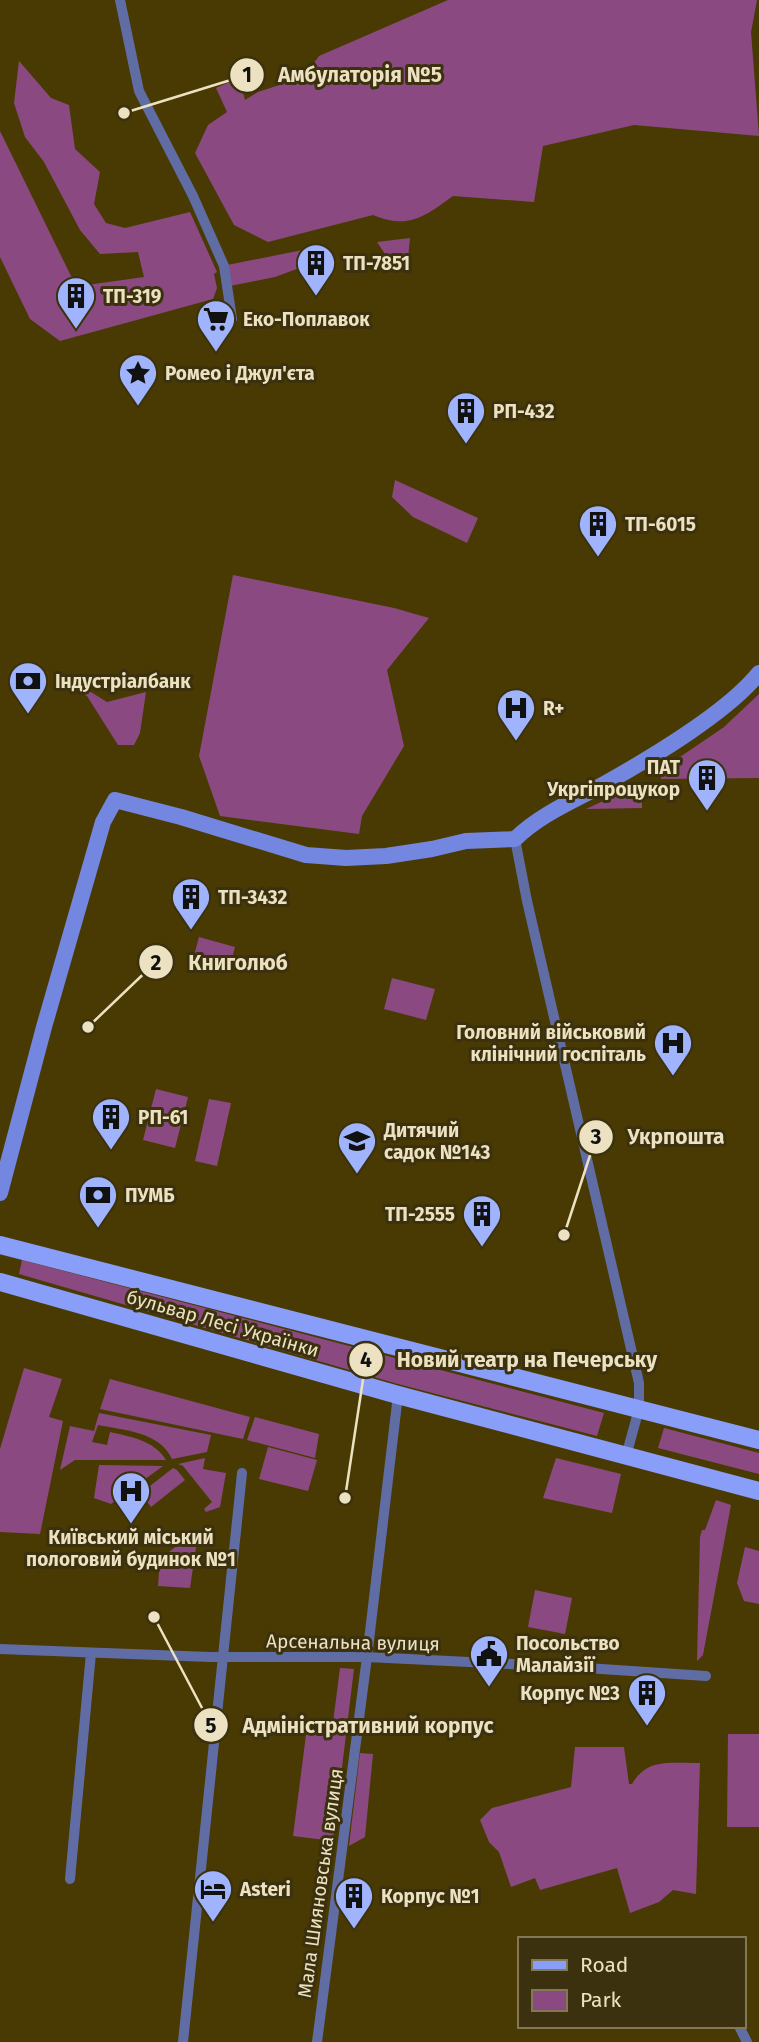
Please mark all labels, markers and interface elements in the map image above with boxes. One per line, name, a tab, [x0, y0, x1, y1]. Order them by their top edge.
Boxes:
callout: Амбулаторія №5	[229, 54, 456, 96]
text: 1	[242, 62, 252, 88]
text: Амбулаторія №5	[277, 62, 442, 88]
building icon: ТП-7851	[295, 242, 337, 297]
place label: ТП-7851	[343, 252, 410, 275]
building icon: ТП-319	[55, 275, 97, 330]
place label: ТП-319	[103, 285, 162, 308]
supermarket icon: Еко-Поплавок	[195, 298, 237, 353]
place label: Еко-Поплавок	[243, 308, 370, 331]
place icon: Ромео і Джул'єта	[117, 352, 159, 407]
place label: Ромео і Джул'єта	[165, 362, 315, 385]
building icon: РП-432	[445, 390, 487, 445]
place label: РП-432	[493, 400, 555, 423]
building icon: ТП-6015	[577, 503, 619, 558]
place label: ТП-6015	[625, 513, 696, 536]
bank icon: Індустріалбанк	[7, 660, 49, 715]
place label: Індустріалбанк	[55, 670, 191, 693]
hospital icon: R+	[495, 687, 537, 742]
place label: R+	[543, 697, 564, 720]
place label: ПАТ Укргіпроцукор	[546, 756, 681, 801]
building icon: ПАТ Укргіпроцукор	[686, 757, 728, 812]
building icon: ТП-3432	[170, 876, 212, 931]
place label: ТП-3432	[218, 886, 287, 909]
callout: Книголюб	[139, 941, 301, 983]
text: 2	[151, 950, 162, 976]
text: Книголюб	[188, 950, 288, 976]
place label: Головний військовий клінічний госпіталь	[456, 1021, 646, 1066]
hospital icon: Головний військовий клінічний госпіталь	[652, 1022, 694, 1077]
building icon: РП-61	[90, 1096, 132, 1151]
place label: РП-61	[138, 1106, 188, 1129]
callout: Укрпошта	[579, 1116, 739, 1158]
place label: Дитячий садок №143	[383, 1119, 491, 1164]
school or university icon: Дитячий садок №143	[336, 1120, 378, 1175]
text: 3	[590, 1124, 602, 1150]
text: Укрпошта	[626, 1124, 725, 1150]
bank icon: ПУМБ	[77, 1174, 119, 1229]
place label: ПУМБ	[125, 1184, 175, 1207]
building icon: ТП-2555	[461, 1193, 503, 1248]
place label: ТП-2555	[385, 1203, 455, 1226]
street label: бульвар Лесі Українки	[124, 1285, 322, 1362]
callout: Новий театр на Печерську	[348, 1339, 672, 1381]
text: 4	[360, 1347, 372, 1373]
text: Новий театр на Печерську	[397, 1347, 657, 1373]
hospital icon: Київський міський пологовий будинок №1	[110, 1470, 152, 1525]
place label: Київський міський пологовий будинок №1	[26, 1526, 236, 1571]
street label: Арсенальна вулиця	[266, 1629, 440, 1656]
place label: Посольство Малайзії	[516, 1632, 620, 1677]
public building icon: Посольство Малайзії	[468, 1633, 510, 1688]
building icon: Корпус №3	[626, 1672, 668, 1727]
place label: Корпус №3	[520, 1682, 620, 1705]
callout: Адміністративний корпус	[193, 1704, 507, 1746]
text: 5	[205, 1713, 217, 1739]
text: Адміністративний корпус	[241, 1713, 494, 1739]
street label: Мала Шияновська вулиця	[293, 1767, 348, 1999]
hotel icon: Asteri	[192, 1868, 234, 1923]
building icon: Корпус №1	[333, 1875, 375, 1930]
place label: Asteri	[239, 1878, 291, 1901]
place label: Корпус №1	[381, 1885, 480, 1908]
legend	[518, 1937, 745, 2028]
text: Road	[580, 1952, 628, 1978]
text: Park	[580, 1987, 622, 2013]

